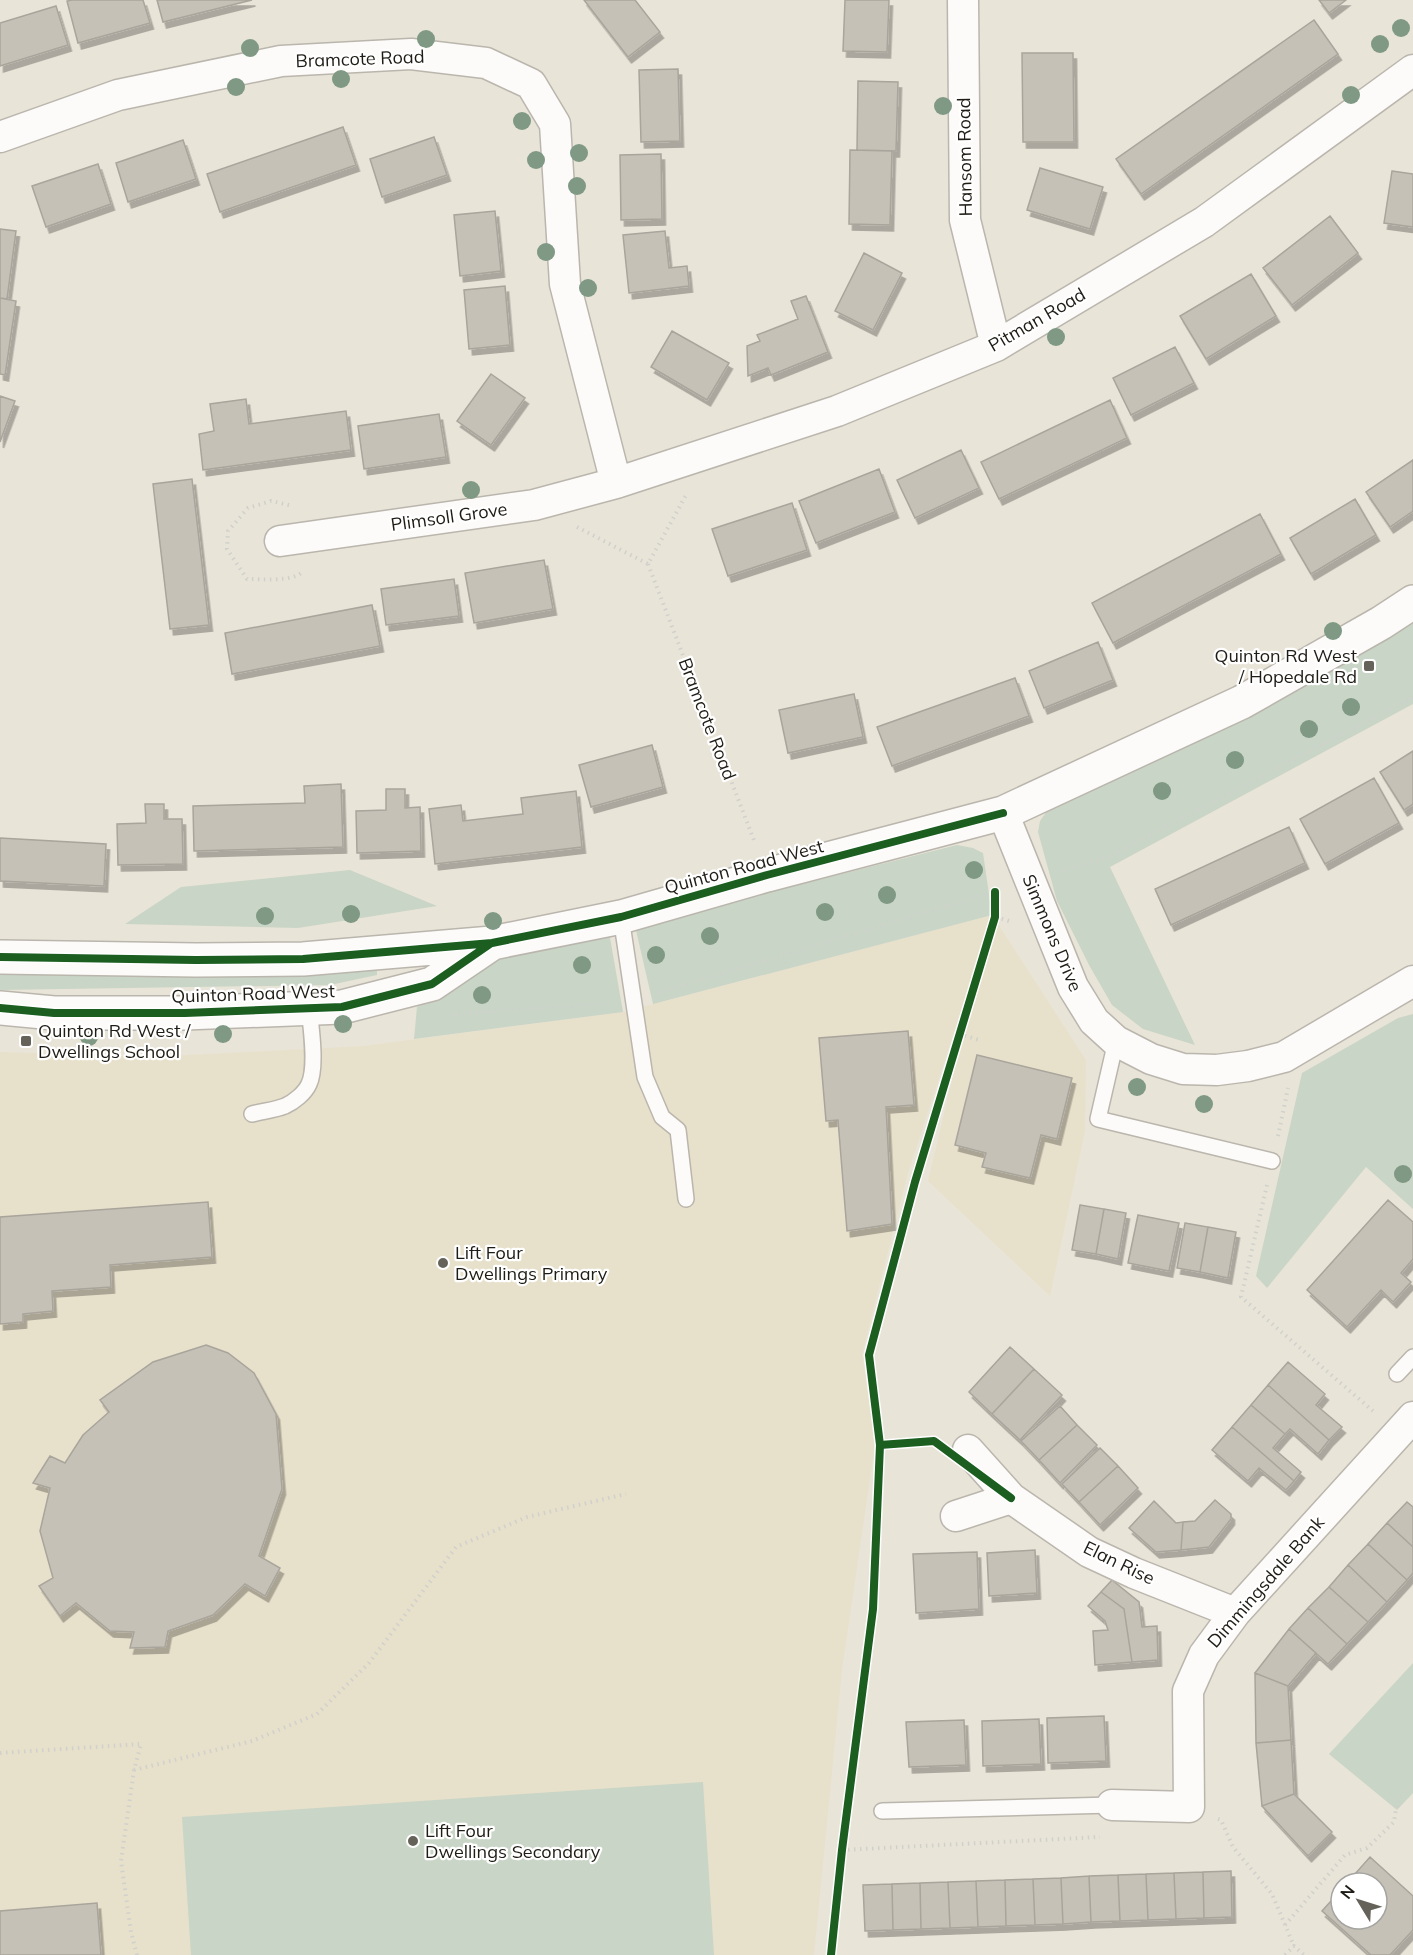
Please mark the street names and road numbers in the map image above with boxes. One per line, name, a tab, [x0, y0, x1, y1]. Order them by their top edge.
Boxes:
street label: Bramcote Road	[295, 45, 425, 72]
street label: Hansom Road	[952, 97, 977, 217]
street label: Pitman Road	[984, 283, 1089, 357]
street label: Plimsoll Grove	[389, 497, 509, 536]
street label: Bramcote Road	[674, 654, 741, 783]
street label: Quinton Road West	[662, 834, 826, 899]
street label: Simmons Drive	[1017, 871, 1087, 995]
street label: Quinton Road West	[171, 979, 335, 1008]
street label: Dimmingsdale Bank	[1202, 1510, 1330, 1652]
street label: Elan Rise	[1080, 1535, 1159, 1590]

